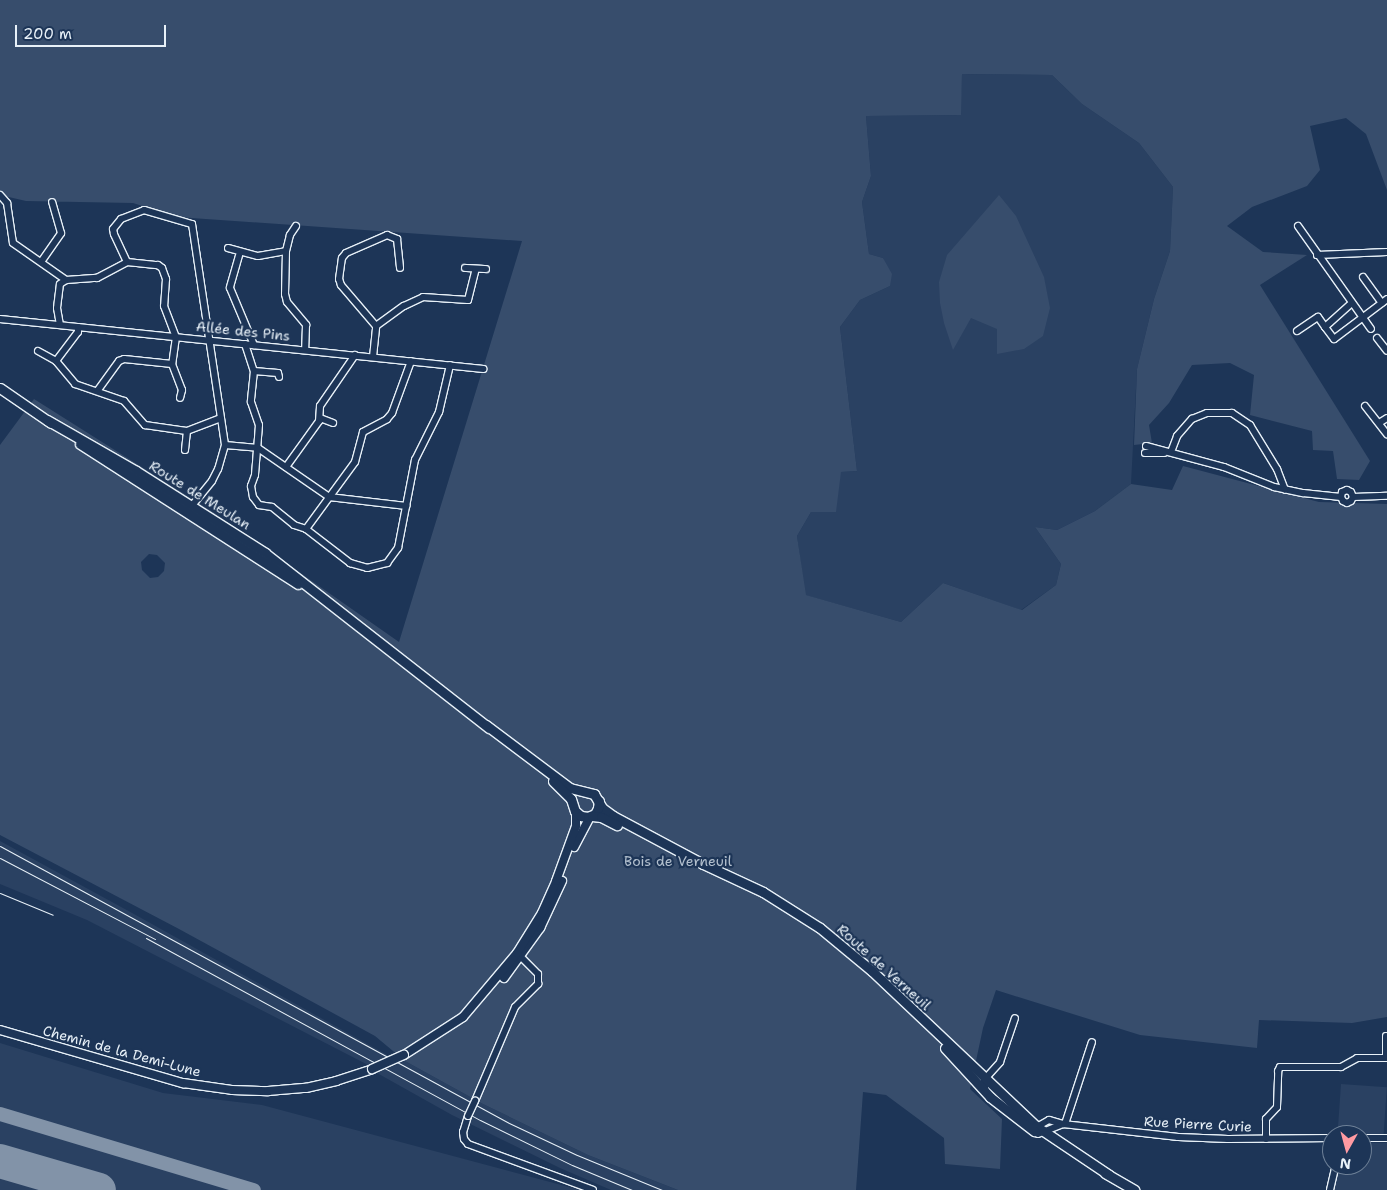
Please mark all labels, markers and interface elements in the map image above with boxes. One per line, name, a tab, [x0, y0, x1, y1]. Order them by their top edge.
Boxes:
scale bar	[18, 15, 169, 47]
text: 200 m	[23, 24, 72, 44]
street label: Allée des Pins	[195, 318, 291, 344]
street label: Route de Meulan	[146, 457, 254, 533]
park label: Bois de Verneuil	[624, 853, 732, 869]
street label: Route de Verneuil	[834, 921, 934, 1013]
street label: Chemin de la Demi-Lune	[41, 1022, 203, 1080]
street label: Rue Pierre Curie	[1144, 1113, 1252, 1135]
north arrow	[1322, 1125, 1372, 1175]
text: N	[1339, 1154, 1352, 1174]

